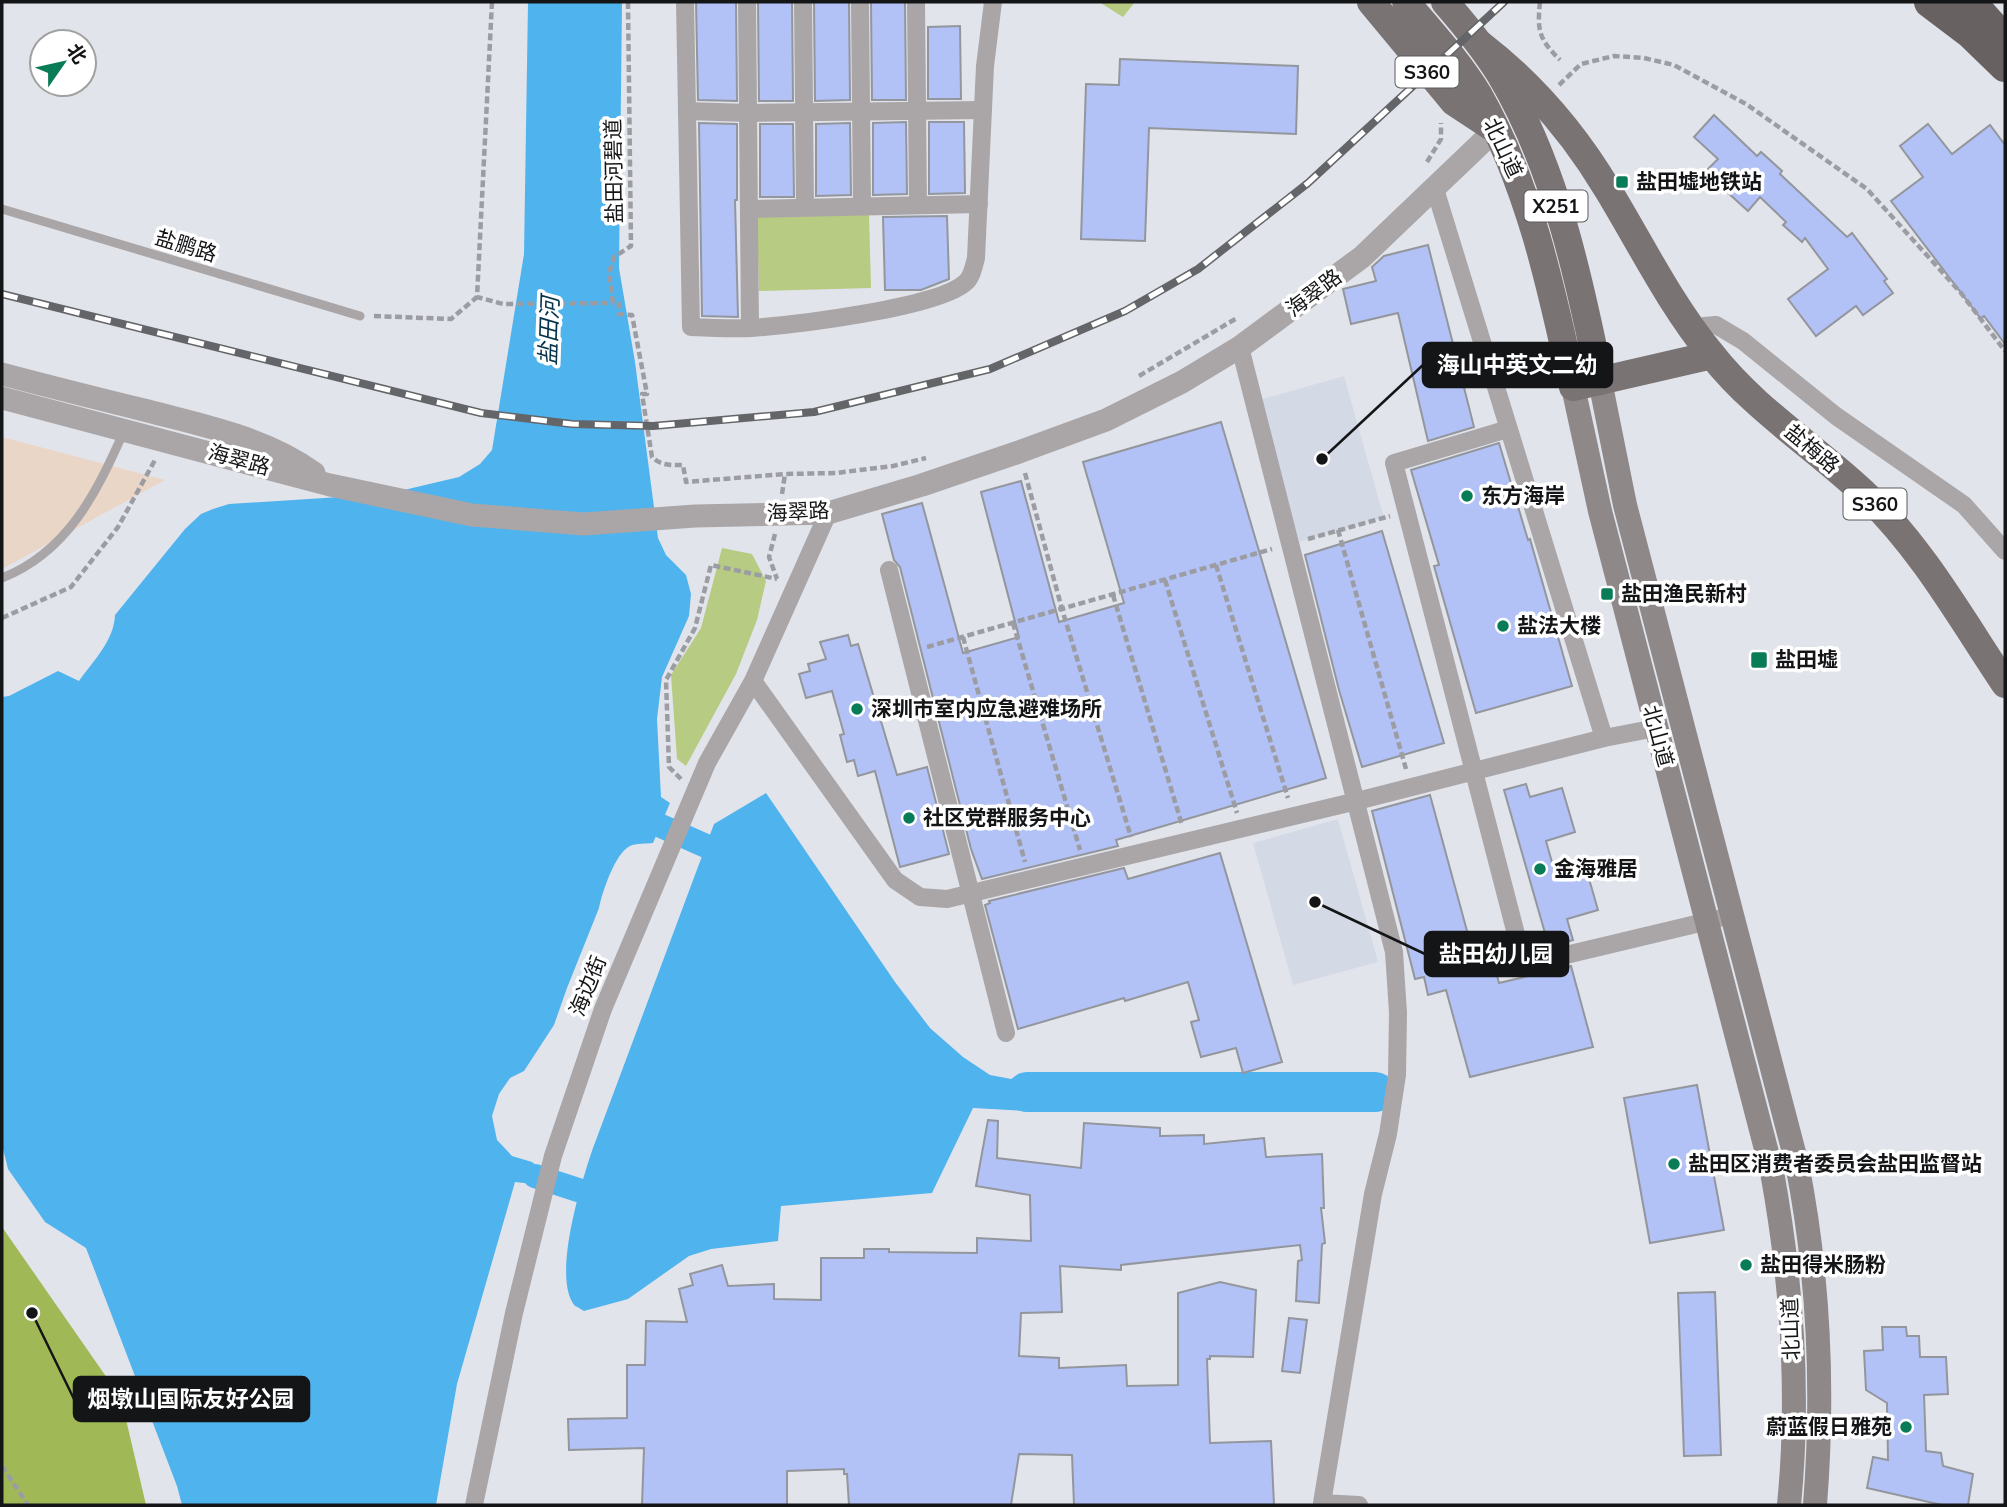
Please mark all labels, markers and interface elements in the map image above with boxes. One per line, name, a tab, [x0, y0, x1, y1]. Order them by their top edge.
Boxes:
north arrow	[28, 28, 98, 98]
text: 北	[62, 39, 92, 68]
road number: S360	[1396, 57, 1458, 88]
street label: 北山道	[1479, 114, 1529, 182]
street label: 盐田河碧道	[599, 118, 627, 224]
place label: 盐田墟地铁站	[1636, 168, 1762, 194]
marker: 盐田墟地铁站	[1614, 174, 1630, 190]
road number: X251	[1524, 190, 1588, 222]
street label: 盐鹏路	[152, 223, 220, 267]
street label: 海翠路	[1280, 263, 1346, 322]
water label: 盐田河	[533, 292, 564, 366]
callout: 海山中英文二幼	[1423, 343, 1612, 387]
text: 海山中英文二幼	[1437, 350, 1598, 379]
street label: 盐梅路	[1780, 418, 1845, 478]
street label: 海翠路	[205, 438, 273, 480]
place label: 东方海岸	[1481, 482, 1565, 508]
marker: 东方海岸	[1459, 488, 1475, 504]
road number: S360	[1843, 489, 1906, 520]
street label: 海翠路	[766, 496, 830, 526]
place label: 盐田渔民新村	[1621, 580, 1747, 606]
marker: 盐田渔民新村	[1599, 586, 1615, 602]
place label: 盐法大楼	[1517, 612, 1601, 638]
marker: 盐法大楼	[1495, 618, 1511, 634]
place label: 盐田墟	[1775, 646, 1838, 672]
marker: 盐田墟	[1749, 650, 1769, 670]
place label: 深圳市室内应急避难场所	[871, 695, 1102, 721]
marker: 深圳市室内应急避难场所	[849, 701, 865, 717]
street label: 北山道	[1638, 702, 1680, 770]
place label: 社区党群服务中心	[923, 804, 1091, 830]
marker: 社区党群服务中心	[901, 810, 917, 826]
place label: 金海雅居	[1554, 855, 1638, 881]
marker: 金海雅居	[1532, 861, 1548, 877]
callout: 盐田幼儿园	[1425, 932, 1568, 976]
text: 盐田幼儿园	[1439, 939, 1554, 968]
street label: 海边街	[563, 952, 611, 1020]
place label: 盐田区消费者委员会盐田监督站	[1688, 1150, 1982, 1176]
marker: 盐田区消费者委员会盐田监督站	[1666, 1156, 1682, 1172]
place label: 盐田得米肠粉	[1760, 1251, 1886, 1277]
marker: 盐田得米肠粉	[1738, 1257, 1754, 1273]
street label: 北山道	[1776, 1297, 1804, 1361]
callout: 烟墩山国际友好公园	[74, 1377, 309, 1421]
text: 烟墩山国际友好公园	[88, 1384, 295, 1413]
place label: 蔚蓝假日雅苑	[1766, 1413, 1892, 1439]
marker: 蔚蓝假日雅苑	[1898, 1419, 1914, 1435]

